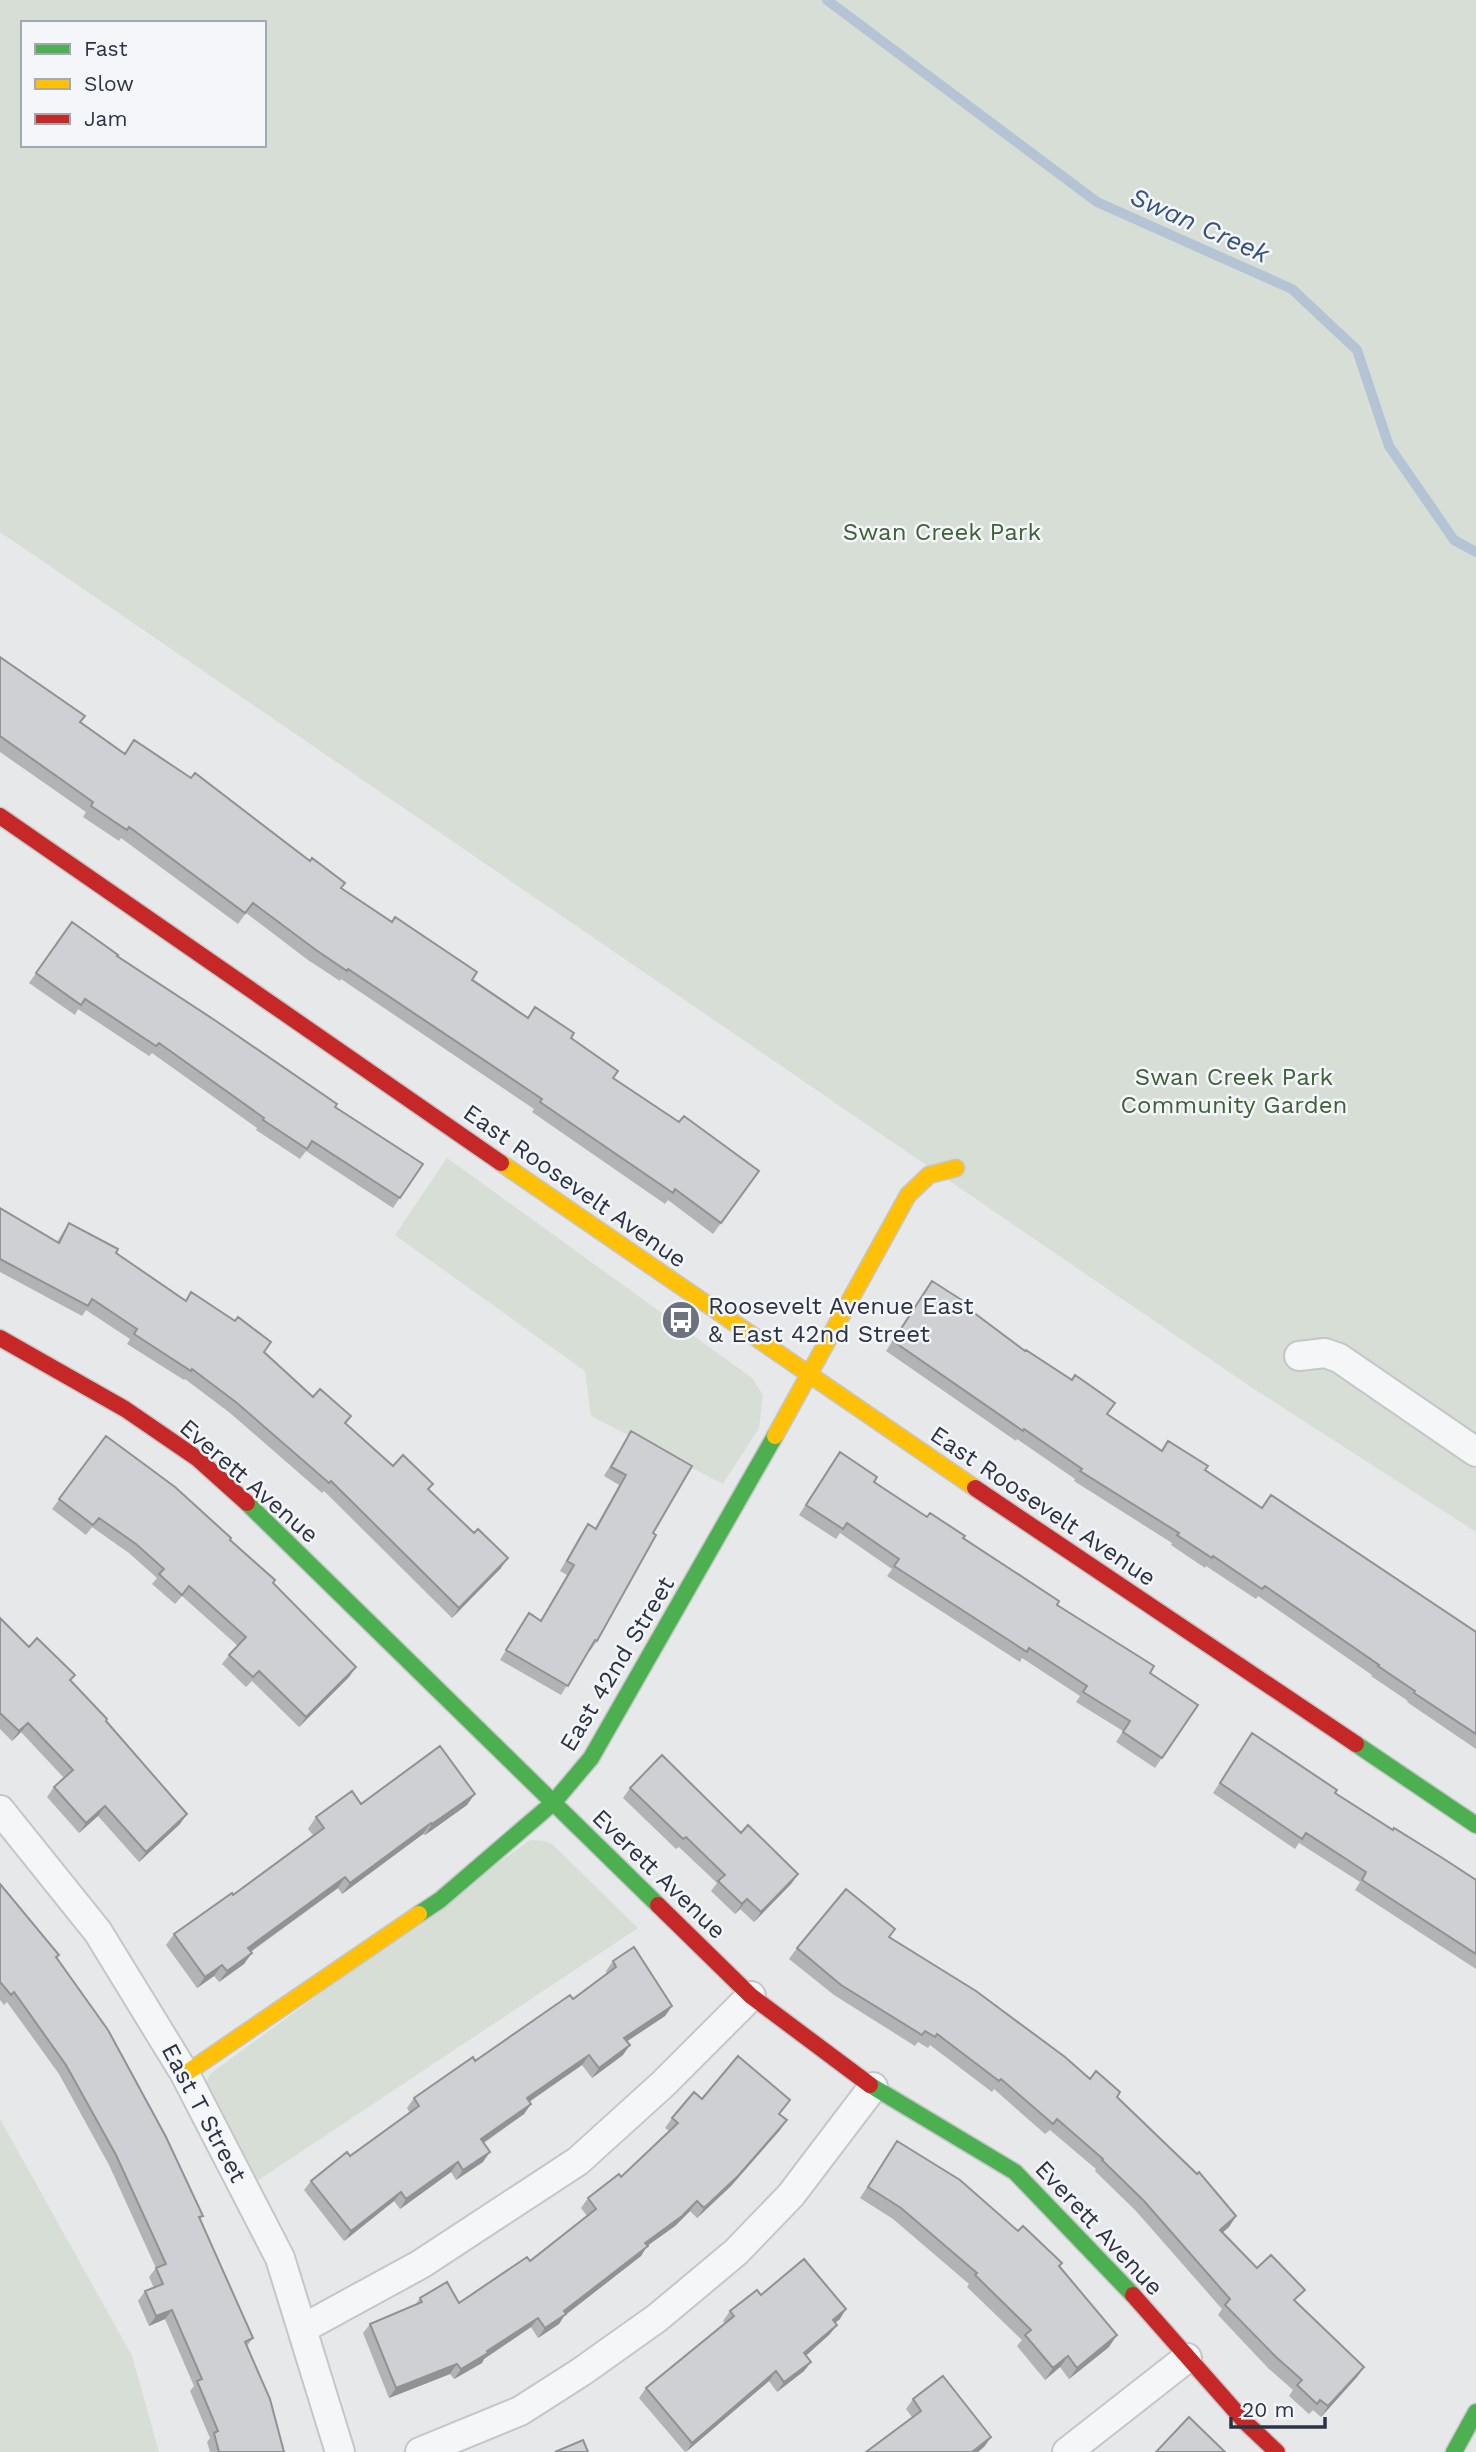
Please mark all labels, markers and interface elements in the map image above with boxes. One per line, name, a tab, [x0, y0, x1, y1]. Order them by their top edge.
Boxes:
legend	[21, 21, 266, 147]
text: Fast	[84, 36, 128, 61]
text: Slow	[84, 71, 134, 96]
text: Jam	[84, 106, 127, 131]
water label: Swan Creek	[1126, 181, 1275, 269]
park label: Swan Creek Park	[843, 518, 1042, 546]
park label: Swan Creek Park Community Garden	[1121, 1063, 1347, 1119]
street label: East Roosevelt Avenue	[458, 1098, 692, 1274]
place label: Roosevelt Avenue East & East 42nd Street	[708, 1292, 974, 1348]
bus stop icon: Roosevelt Avenue East & East 42nd Street	[660, 1299, 702, 1341]
street label: Everett Avenue	[174, 1413, 324, 1549]
street label: East Roosevelt Avenue	[925, 1420, 1161, 1592]
street label: East 42nd Street	[554, 1572, 680, 1756]
street label: Everett Avenue	[587, 1803, 731, 1945]
street label: East T Street	[156, 2039, 252, 2187]
street label: Everett Avenue	[1029, 2155, 1169, 2301]
scale bar	[1231, 2386, 1326, 2430]
text: 20 m	[1242, 2397, 1294, 2422]

